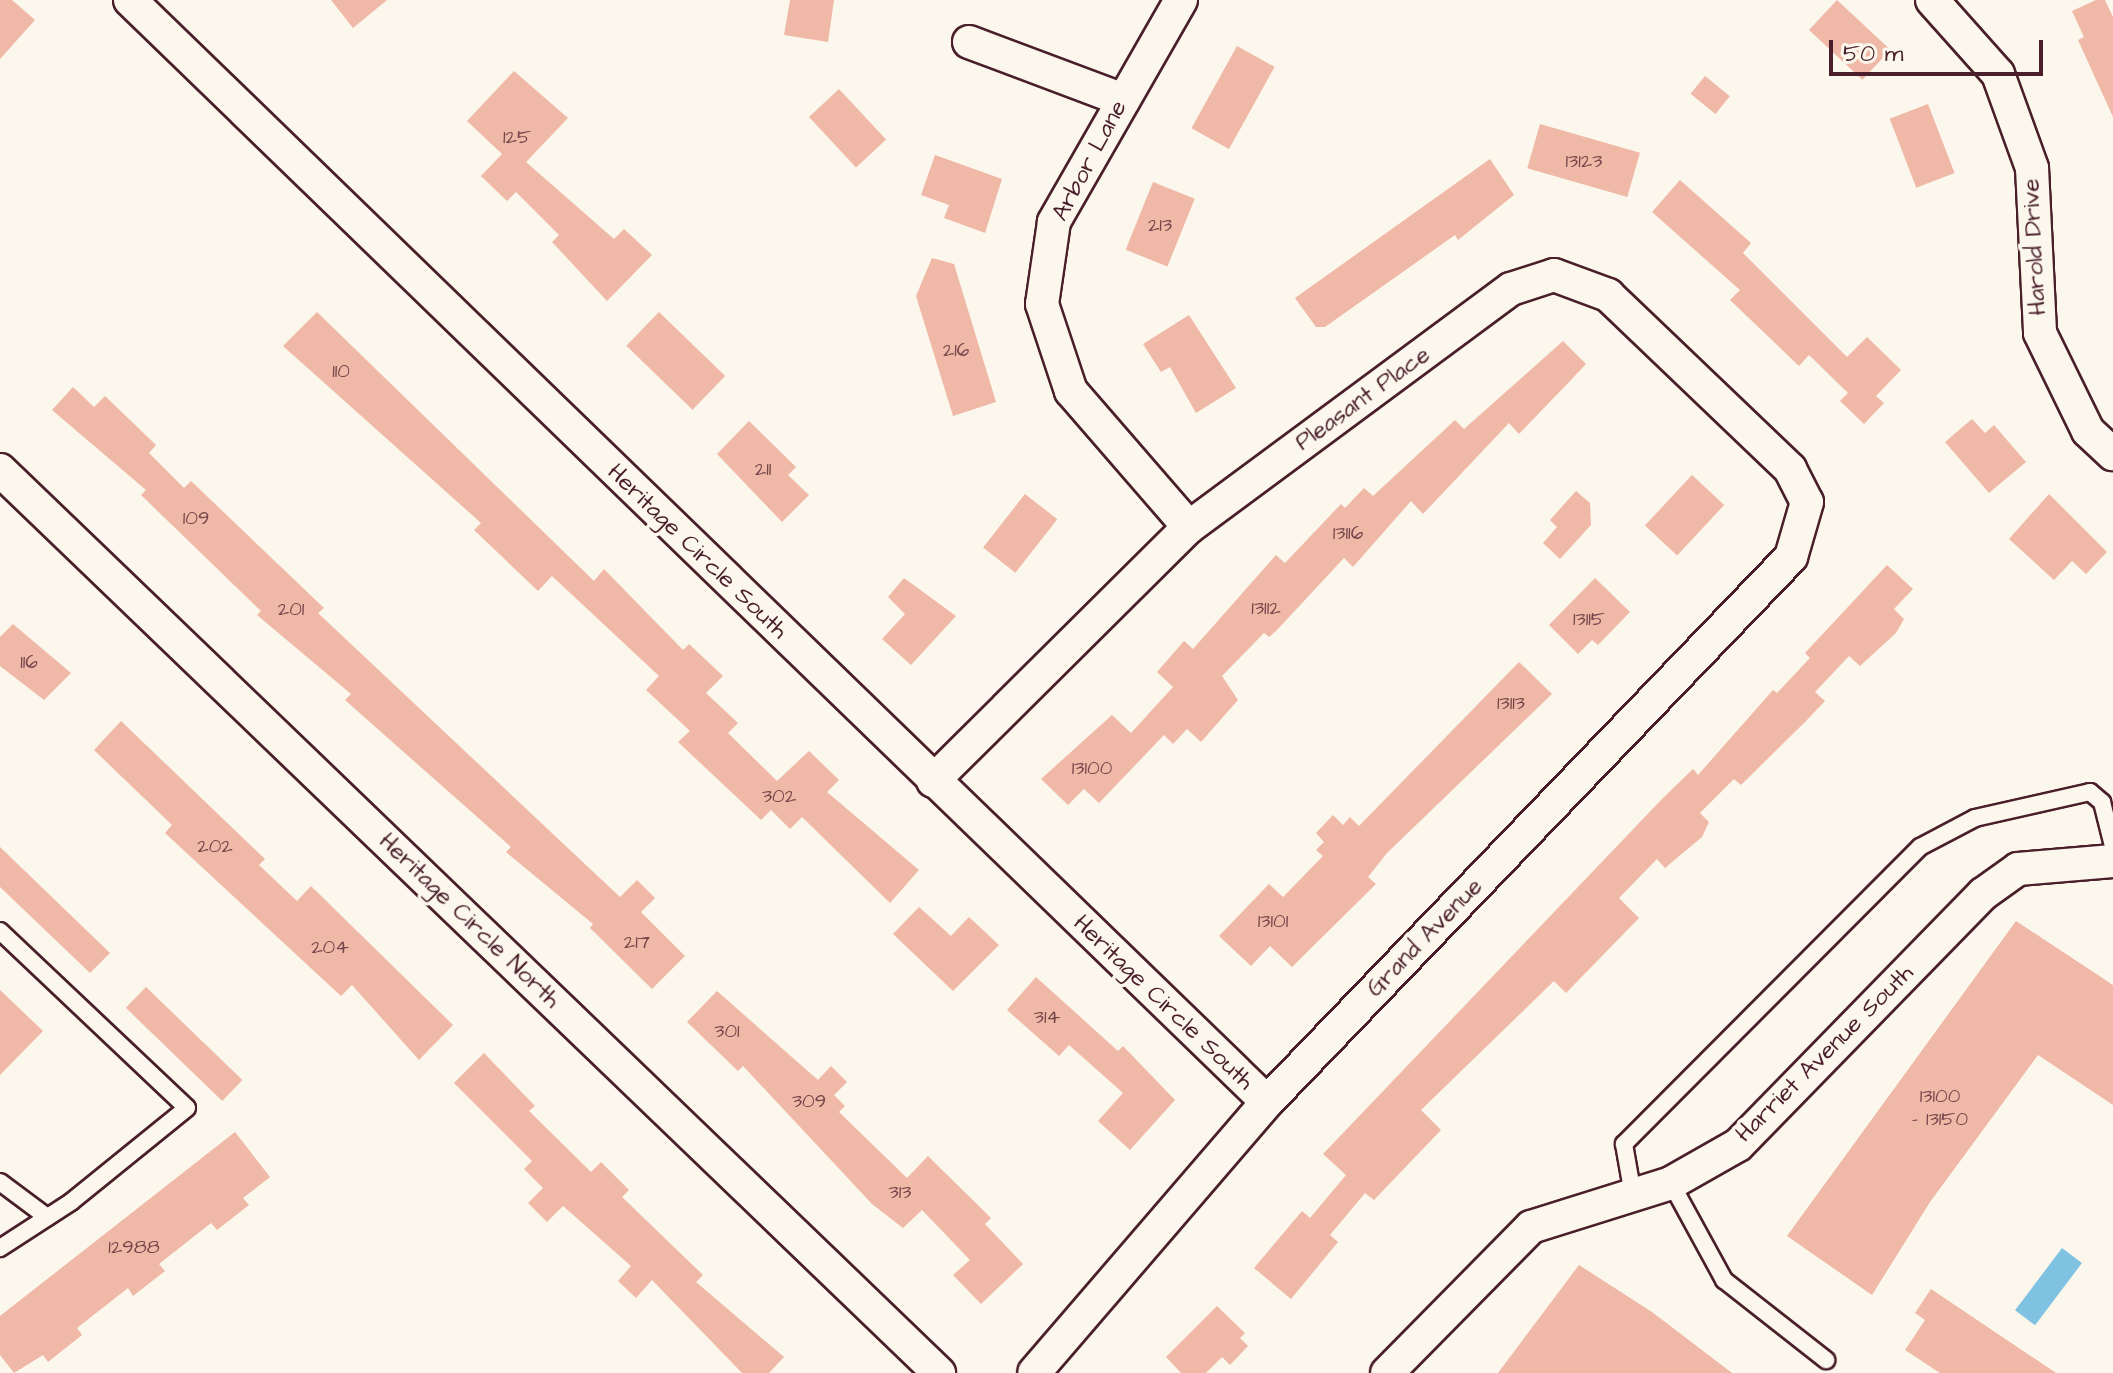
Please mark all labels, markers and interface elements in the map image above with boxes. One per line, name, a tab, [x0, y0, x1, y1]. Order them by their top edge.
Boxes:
scale bar	[1833, 24, 2047, 74]
text: 50 m	[1843, 37, 1903, 71]
street label: Arbor Lane	[1046, 96, 1134, 226]
house number: 125	[503, 125, 531, 149]
house number: 13123	[1566, 149, 1602, 173]
street label: Harold Drive	[2017, 178, 2053, 316]
house number: 213	[1148, 213, 1172, 237]
house number: 216	[943, 338, 969, 362]
street label: Pleasant Place	[1290, 341, 1436, 457]
house number: 110	[332, 359, 350, 383]
house number: 211	[755, 457, 771, 481]
street label: Heritage Circle South	[601, 458, 793, 646]
house number: 109	[183, 506, 209, 530]
house number: 13116	[1333, 521, 1363, 545]
house number: 13112	[1251, 596, 1281, 620]
house number: 201	[278, 597, 304, 621]
house number: 13115	[1573, 607, 1605, 631]
house number: 116	[20, 650, 38, 674]
house number: 13113	[1497, 691, 1525, 715]
house number: 13100	[1072, 756, 1112, 780]
house number: 302	[762, 784, 796, 808]
street label: Heritage Circle North	[373, 827, 565, 1015]
house number: 202	[197, 834, 233, 858]
street label: Grand Avenue	[1361, 873, 1489, 1003]
street label: Heritage Circle South	[1067, 909, 1259, 1097]
house number: 13101	[1258, 909, 1288, 933]
house number: 217	[624, 930, 650, 954]
house number: 204	[311, 935, 349, 959]
street label: Harriet Avenue South	[1730, 959, 1920, 1149]
house number: 314	[1034, 1005, 1060, 1029]
house number: 301	[714, 1019, 740, 1043]
house number: 13100 - 13150	[1912, 1085, 1968, 1132]
house number: 309	[792, 1089, 826, 1113]
house number: 313	[889, 1180, 911, 1204]
house number: 12988	[108, 1235, 160, 1259]

